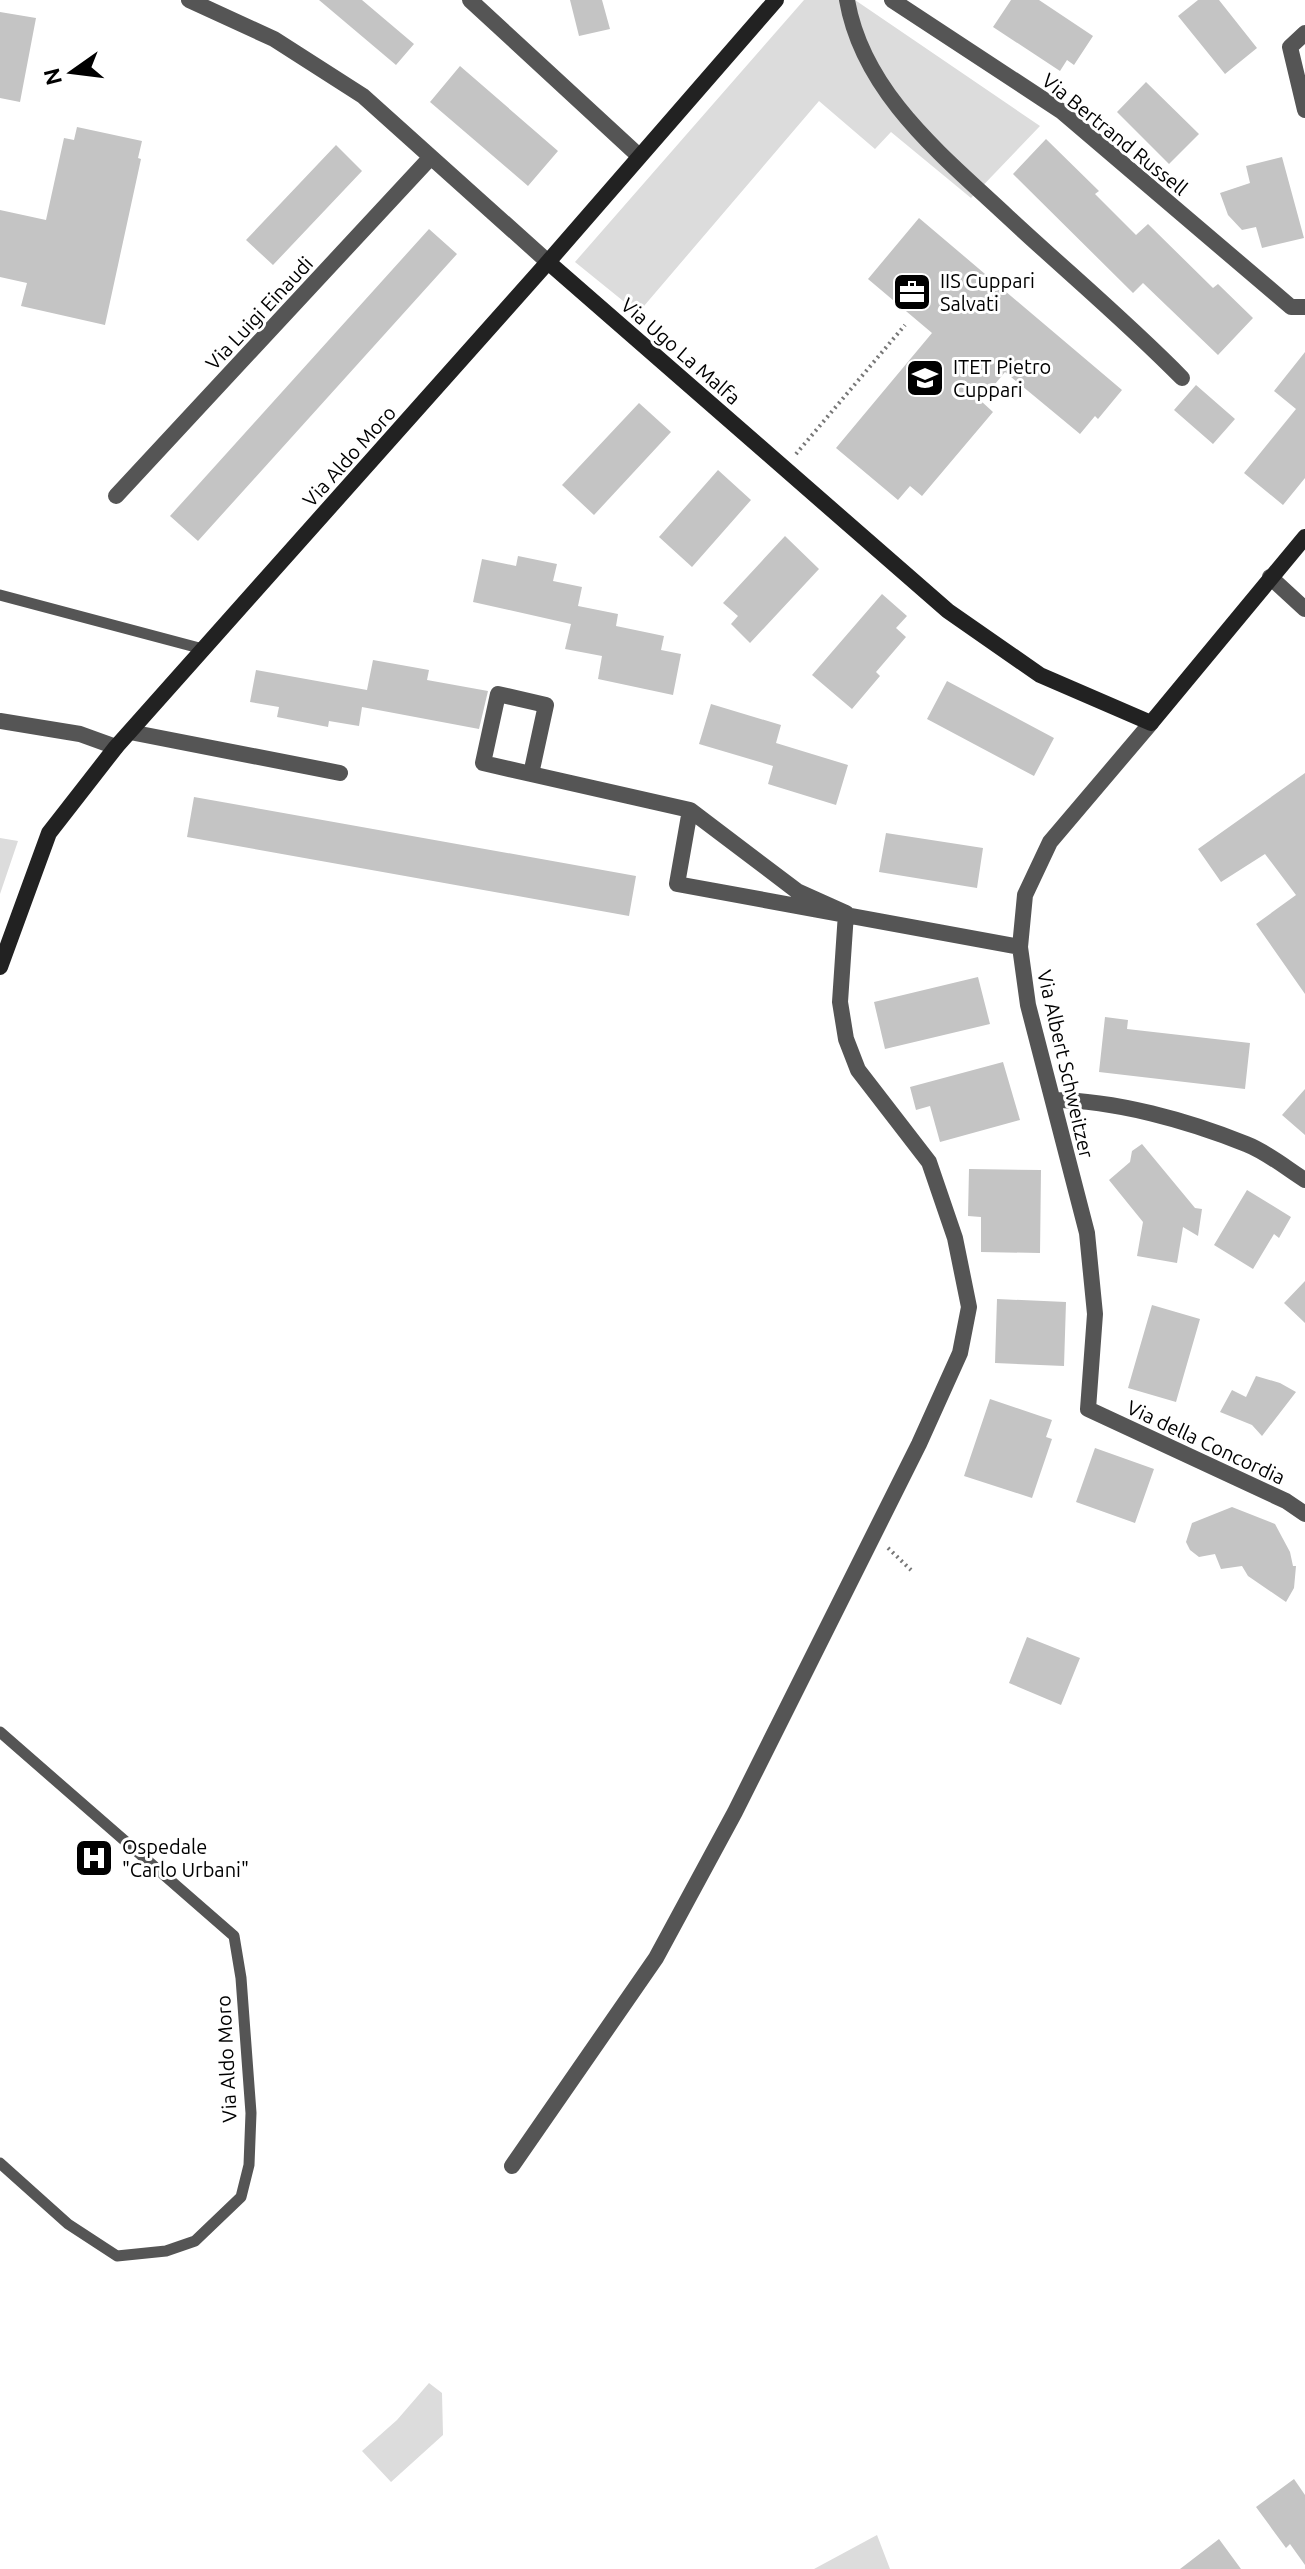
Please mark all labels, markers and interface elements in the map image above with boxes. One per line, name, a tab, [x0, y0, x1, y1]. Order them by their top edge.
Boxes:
north arrow	[32, 32, 112, 112]
text: N	[38, 66, 66, 88]
street label: Via Bertrand Russell	[1038, 68, 1192, 200]
street label: Via Luigi Einaudi	[201, 252, 317, 374]
place label: IIS Cuppari Salvati	[940, 269, 1035, 315]
office icon: IIS Cuppari Salvati	[891, 271, 933, 313]
street label: Via Ugo La Malfa	[617, 293, 745, 409]
place label: ITET Pietro Cuppari	[953, 355, 1051, 401]
school or university icon: ITET Pietro Cuppari	[904, 357, 946, 399]
street label: Via Aldo Moro	[298, 401, 400, 511]
street label: Via Albert Schweitzer	[1033, 968, 1099, 1161]
street label: Via della Concordia	[1123, 1395, 1289, 1489]
place label: Ospedale "Carlo Urbani"	[122, 1835, 249, 1881]
hospital icon: Ospedale "Carlo Urbani"	[73, 1837, 115, 1879]
street label: Via Aldo Moro	[211, 1995, 241, 2123]

